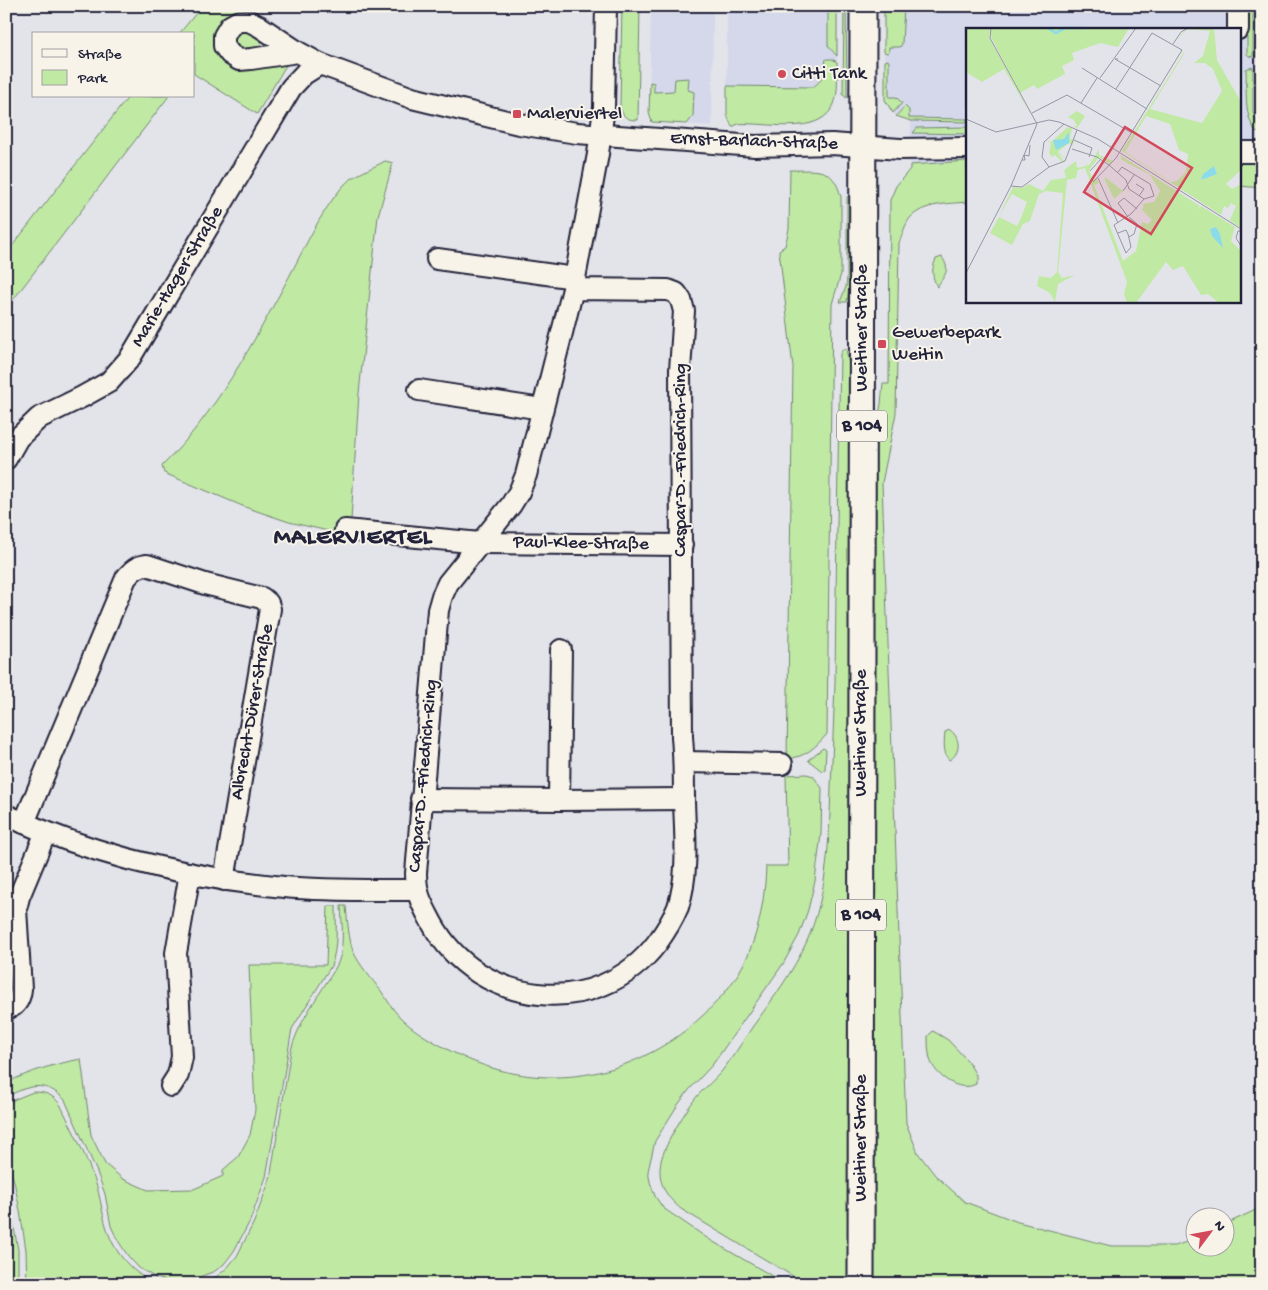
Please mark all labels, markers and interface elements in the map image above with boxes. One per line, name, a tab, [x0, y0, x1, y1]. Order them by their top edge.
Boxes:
inset map	[966, 28, 1240, 302]
legend	[32, 32, 195, 98]
text: Straße	[78, 46, 122, 64]
place label: Citti Tank	[792, 63, 867, 86]
marker: Citti Tank	[776, 68, 788, 80]
text: Park	[77, 70, 108, 88]
place label: Malerviertel	[527, 103, 622, 126]
marker: Malerviertel	[511, 108, 523, 120]
street label: Ernst-Barlach-Straße	[670, 128, 838, 156]
street label: Marie-Hager-Straße	[127, 202, 229, 352]
street label: Weitiner Straße	[851, 264, 874, 392]
place label: Gewerbepark Weitin	[892, 322, 1002, 367]
marker: Gewerbepark Weitin	[876, 338, 888, 350]
street label: Caspar-D.-Friedrich-Ring	[670, 363, 693, 557]
road number: B 104	[837, 411, 887, 442]
district label: MALERVIERTEL	[274, 524, 434, 553]
street label: Paul-Klee-Straße	[512, 531, 649, 557]
street label: Albrecht-Dürer-Straße	[226, 622, 280, 802]
street label: Weitiner Straße	[850, 669, 873, 797]
street label: Caspar-D.-Friedrich-Ring	[404, 678, 444, 873]
road number: B 104	[836, 900, 886, 930]
street label: Weitiner Straße	[850, 1074, 873, 1202]
north arrow	[1186, 1208, 1236, 1258]
text: N	[1209, 1218, 1229, 1235]

